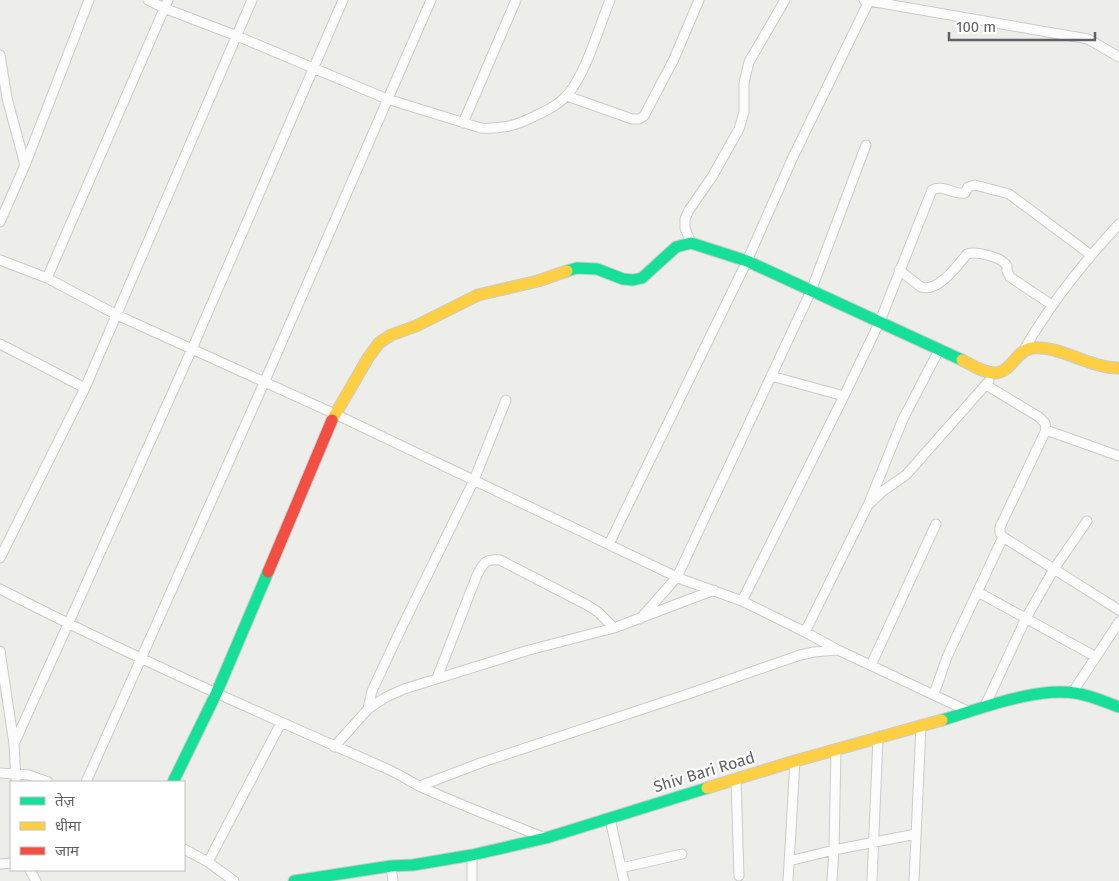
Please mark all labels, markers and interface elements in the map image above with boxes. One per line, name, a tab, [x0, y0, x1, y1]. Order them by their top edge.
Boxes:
scale bar	[949, 10, 1095, 42]
text: 100 m	[956, 18, 996, 36]
street label: Shiv Bari Road	[651, 748, 757, 796]
legend	[10, 781, 185, 871]
text: तेज़	[55, 792, 76, 810]
text: धीमा	[55, 817, 82, 835]
text: जाम	[55, 842, 80, 860]

